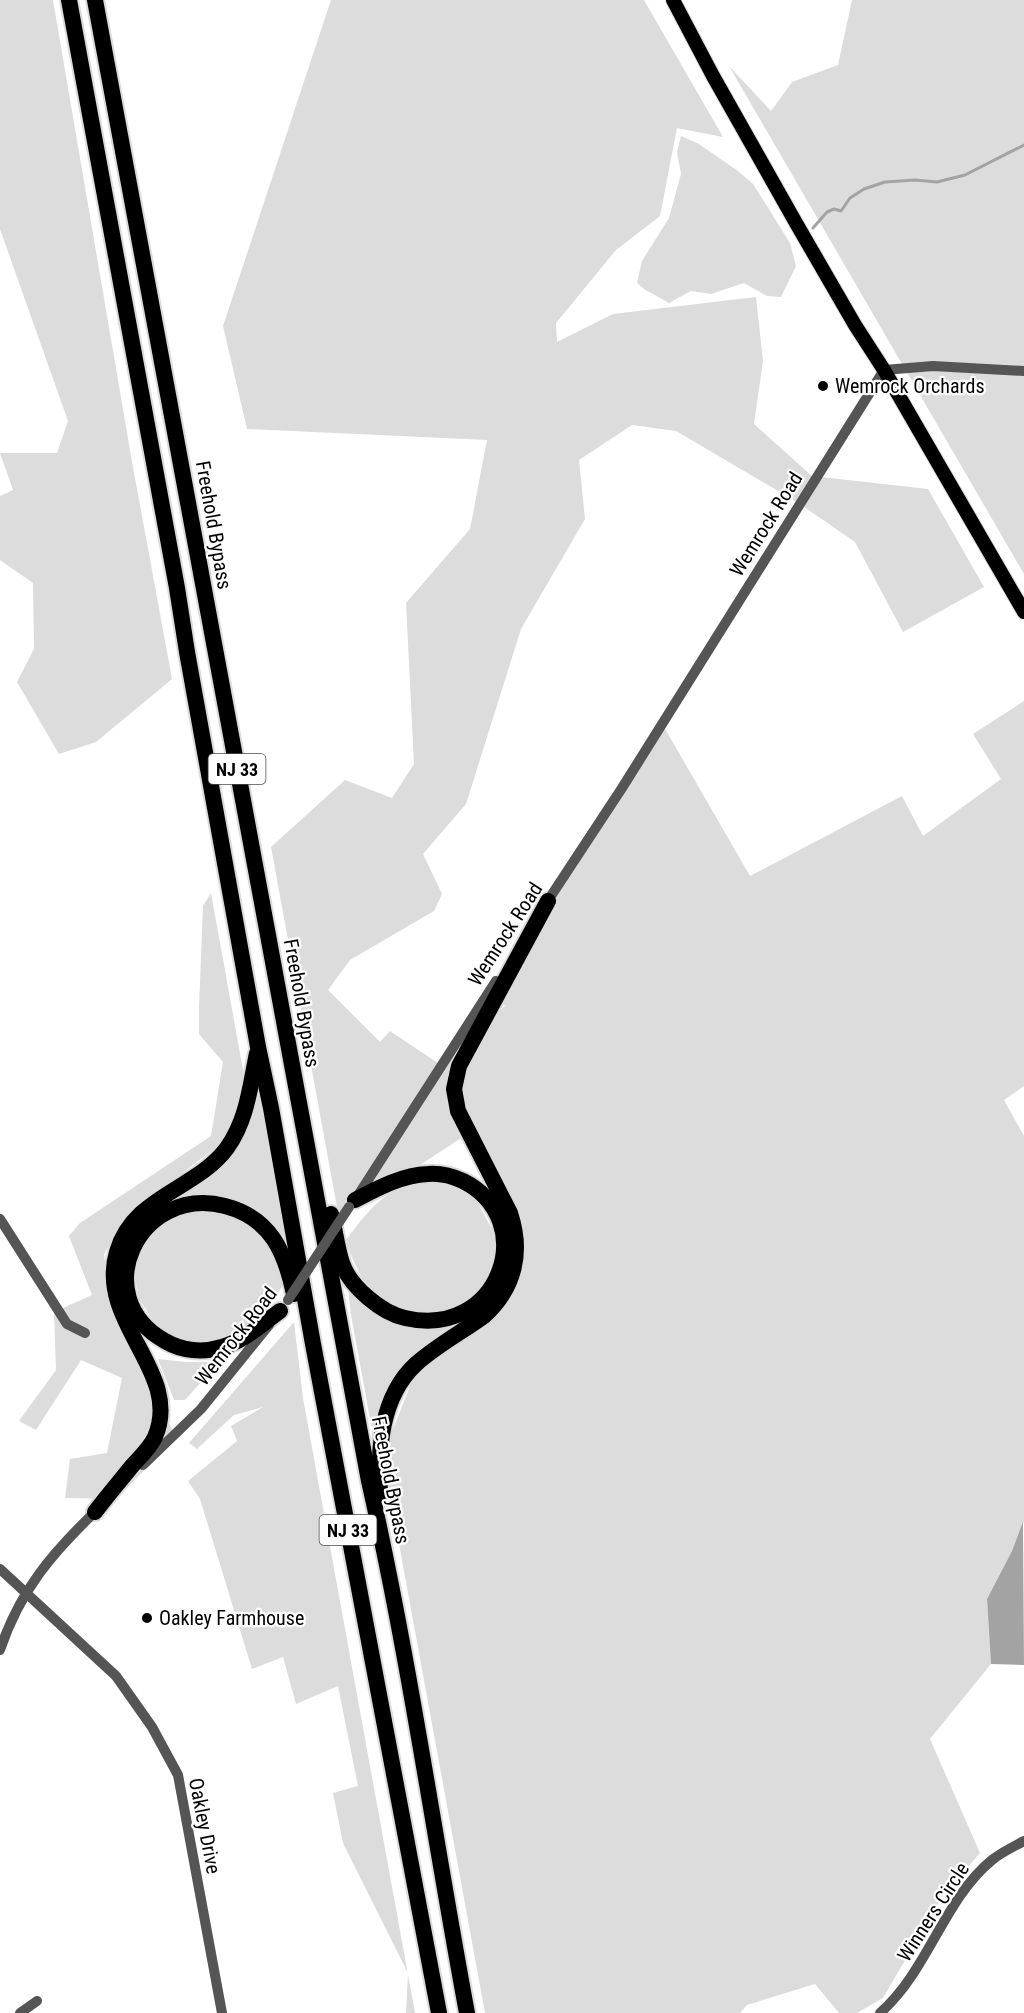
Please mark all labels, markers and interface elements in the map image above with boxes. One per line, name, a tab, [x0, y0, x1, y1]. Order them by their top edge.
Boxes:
place label: Wemrock Orchards	[835, 374, 985, 398]
marker: Wemrock Orchards	[816, 379, 830, 393]
street label: Freehold Bypass	[191, 459, 237, 591]
street label: Wemrock Road	[724, 467, 808, 581]
road number: NJ 33	[208, 754, 266, 784]
street label: Wemrock Road	[463, 878, 547, 990]
street label: Freehold Bypass	[279, 937, 325, 1069]
street label: Wemrock Road	[190, 1282, 282, 1390]
street label: Freehold Bypass	[367, 1414, 415, 1546]
road number: NJ 33	[320, 1515, 376, 1545]
place label: Oakley Farmhouse	[159, 1606, 304, 1630]
marker: Oakley Farmhouse	[140, 1611, 154, 1625]
street label: Oakley Drive	[184, 1776, 226, 1876]
street label: Winners Circle	[892, 1858, 974, 1966]

